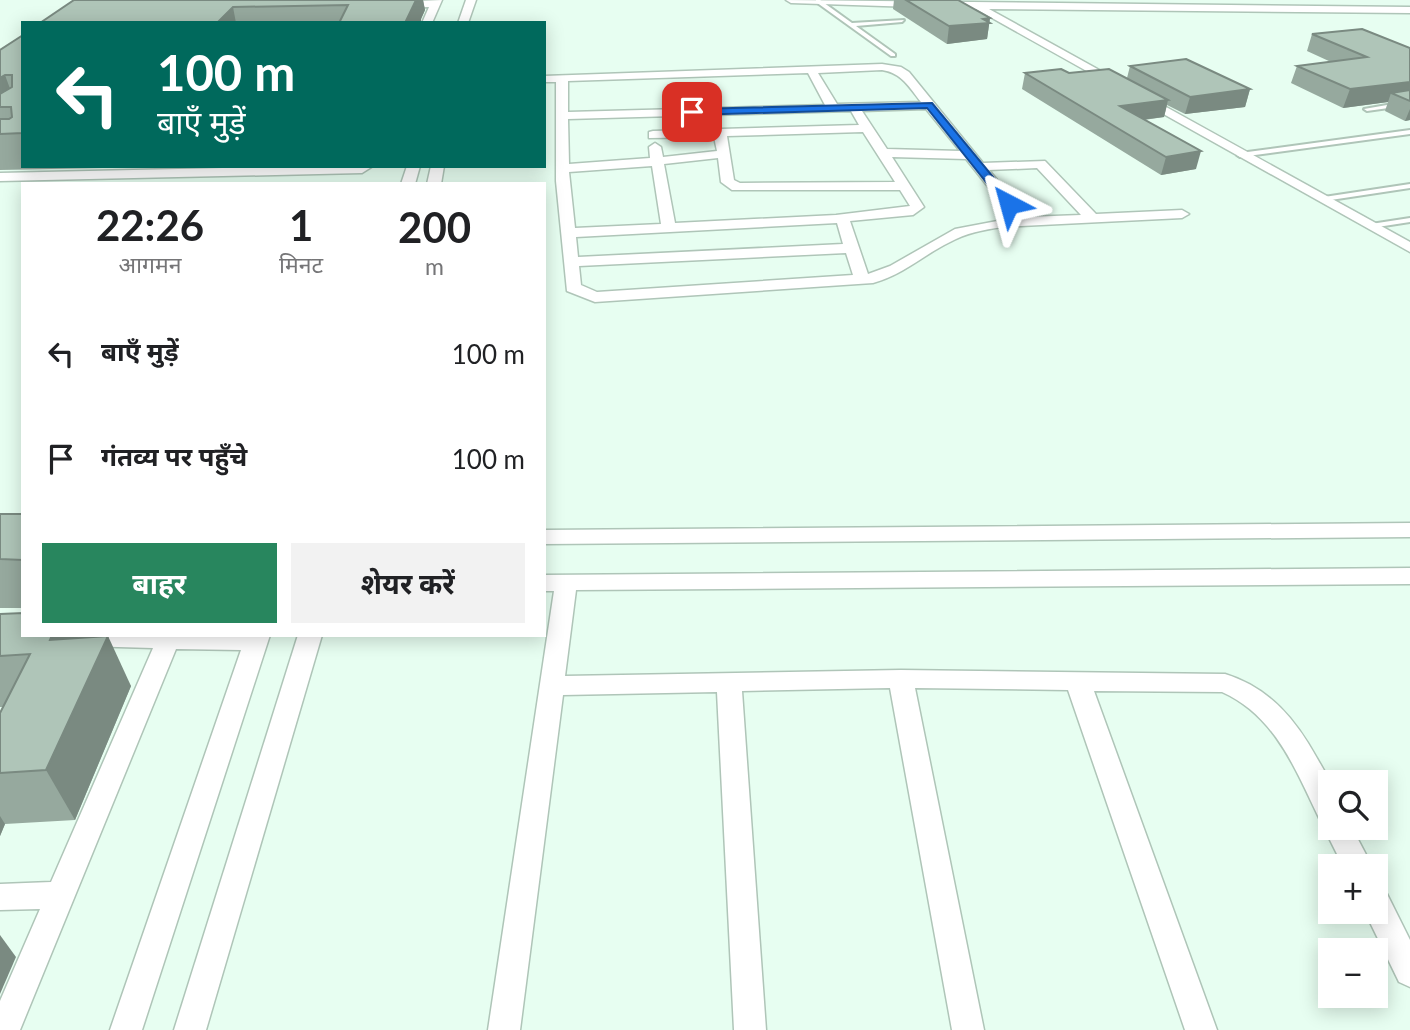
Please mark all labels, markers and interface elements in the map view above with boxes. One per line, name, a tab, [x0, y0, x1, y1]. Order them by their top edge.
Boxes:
text: 100 m	[157, 43, 295, 101]
icon: left	[42, 49, 133, 140]
pin	[662, 82, 722, 142]
icon: arrive	[673, 93, 711, 131]
text: बाएँ मुड़ें	[157, 102, 246, 141]
position arrow	[972, 167, 1046, 241]
text: 22:26	[96, 200, 204, 250]
text: 1	[289, 200, 313, 250]
text: 200	[398, 202, 471, 252]
text: आगमन	[119, 250, 182, 278]
text: मिनट	[279, 250, 323, 278]
text: m	[425, 252, 444, 280]
icon: left	[42, 335, 80, 373]
text: बाएँ मुड़ें	[101, 335, 179, 367]
text: 100 m	[452, 338, 525, 370]
icon: arrive	[42, 440, 80, 478]
text: गंतव्य पर पहुँचे	[101, 440, 247, 472]
text: 100 m	[452, 443, 525, 475]
button: बाहर	[42, 543, 277, 623]
button: शेयर करें	[291, 543, 525, 623]
map controls	[1318, 770, 1388, 1008]
button: search	[1318, 770, 1388, 840]
button: +	[1318, 854, 1388, 924]
button: −	[1318, 938, 1388, 1008]

